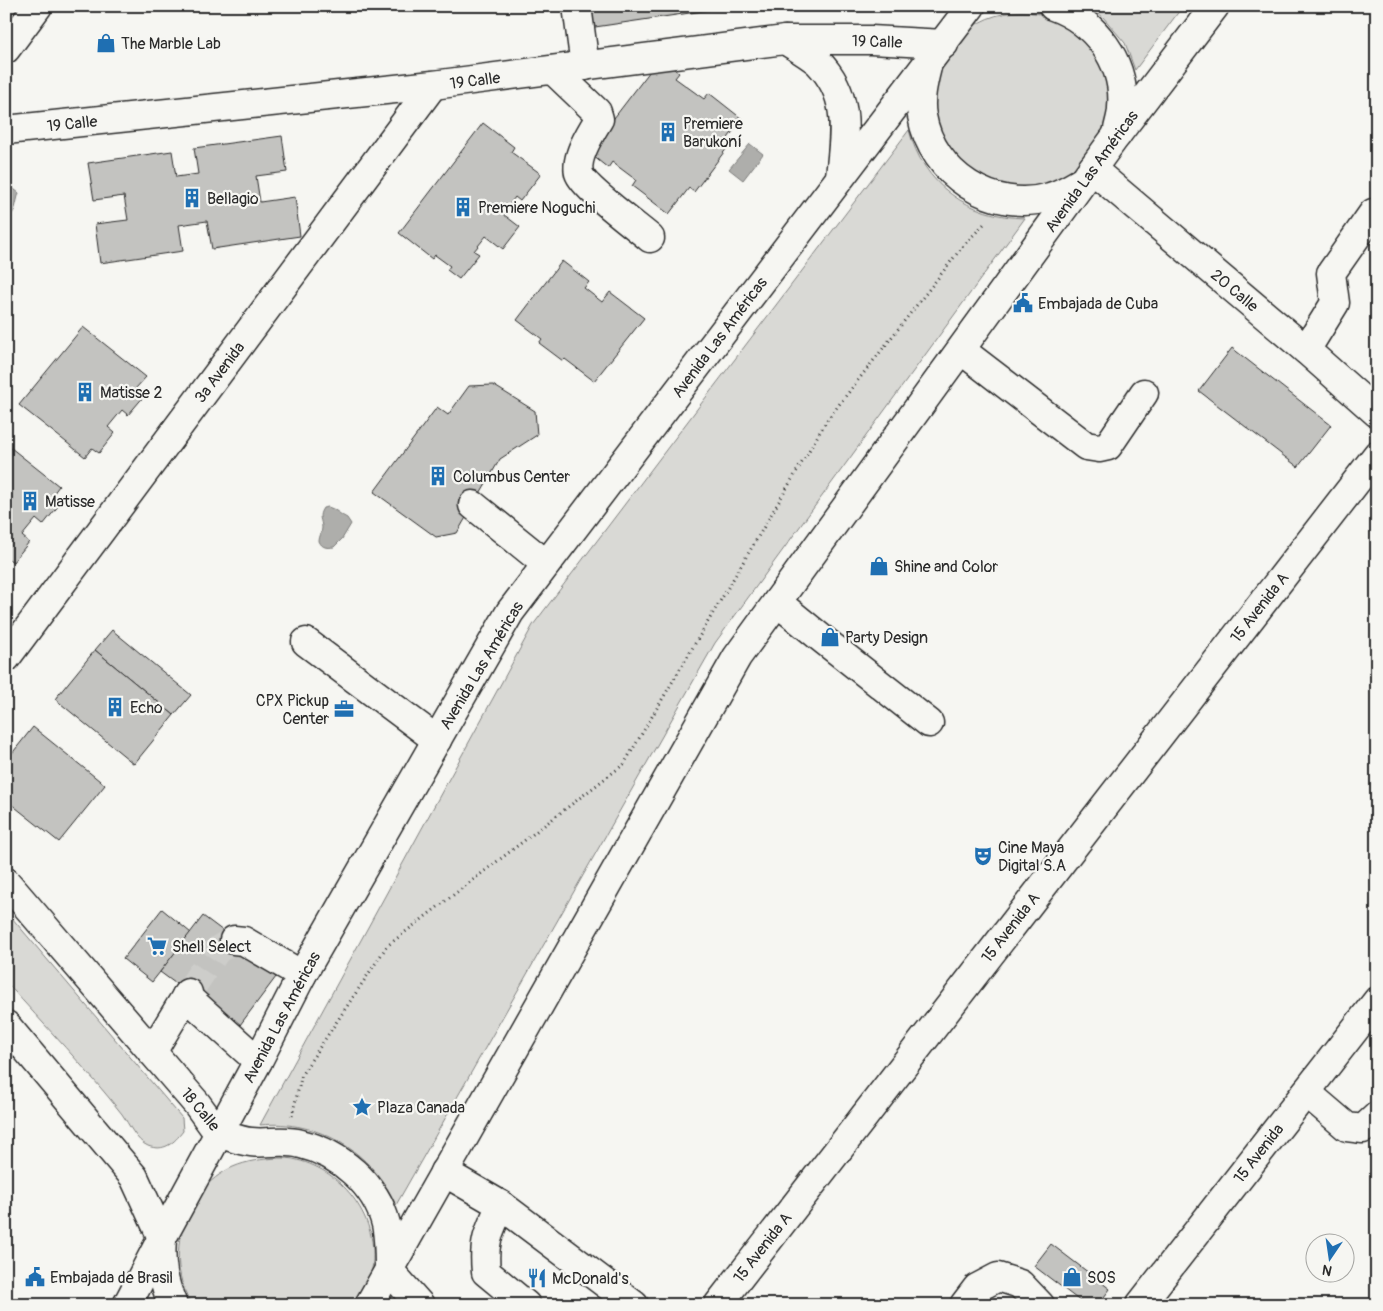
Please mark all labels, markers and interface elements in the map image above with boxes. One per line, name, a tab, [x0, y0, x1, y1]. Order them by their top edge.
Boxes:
street label: 19 Calle	[851, 31, 903, 53]
shop icon: The Marble Lab	[95, 32, 117, 54]
place label: The Marble Lab	[121, 34, 221, 54]
street label: 19 Calle	[449, 68, 502, 94]
street label: Avenida Las Américas	[1041, 107, 1143, 237]
street label: 19 Calle	[46, 111, 99, 137]
place label: Premiere Barukoní	[683, 114, 743, 152]
building icon: Premiere Barukoní	[657, 121, 679, 143]
building icon: Bellagio	[181, 187, 203, 209]
place label: Bellagio	[207, 189, 259, 209]
building icon: Premiere Noguchi	[452, 196, 474, 218]
place label: Premiere Noguchi	[478, 198, 596, 218]
street label: 20 Calle	[1206, 265, 1262, 317]
street label: Avenida Las Américas	[668, 273, 772, 402]
public building icon: Embajada de Cuba	[1012, 292, 1034, 314]
place label: Embajada de Cuba	[1038, 294, 1158, 314]
street label: 3a Avenida	[190, 338, 249, 407]
building icon: Matisse 2	[74, 381, 96, 403]
place label: Matisse 2	[100, 383, 162, 403]
building icon: Columbus Center	[427, 465, 449, 487]
place label: Columbus Center	[453, 467, 570, 487]
building icon: Matisse	[19, 490, 41, 512]
place label: Matisse	[45, 492, 95, 512]
shop icon: Shine and Color	[868, 555, 890, 577]
place label: Shine and Color	[894, 557, 998, 577]
street label: 15 Avenida A	[1226, 569, 1293, 647]
street label: Avenida Las Américas	[436, 598, 528, 733]
shop icon: Party Design	[819, 626, 841, 648]
place label: Party Design	[845, 628, 928, 648]
place label: CPX Pickup Center	[256, 691, 329, 729]
building icon: Echo	[104, 696, 126, 718]
place label: Echo	[130, 698, 163, 718]
office icon: CPX Pickup Center	[333, 698, 355, 720]
place label: Cine Maya Digital S.A	[998, 838, 1066, 876]
theatre icon: Cine Maya Digital S.A	[972, 845, 994, 867]
street label: 15 Avenida A	[977, 889, 1044, 967]
supermarket icon: Shell Select	[146, 935, 168, 957]
place label: Shell Select	[172, 937, 252, 957]
street label: Avenida Las Américas	[239, 948, 325, 1087]
street label: 18 Calle	[176, 1084, 224, 1136]
place icon: Plaza Canada	[351, 1096, 373, 1118]
place label: Plaza Canada	[377, 1098, 465, 1118]
street label: 15 Avenida	[1229, 1120, 1288, 1187]
street label: 15 Avenida A	[729, 1209, 796, 1287]
north arrow	[1306, 1234, 1356, 1284]
text: N	[1321, 1261, 1334, 1280]
public building icon: Embajada de Brasil	[24, 1266, 46, 1288]
shop icon: SOS	[1061, 1266, 1083, 1288]
restaurant icon: McDonald's	[526, 1267, 548, 1289]
place label: Embajada de Brasil	[50, 1268, 173, 1288]
place label: SOS	[1087, 1268, 1116, 1288]
place label: McDonald's	[552, 1269, 629, 1289]

